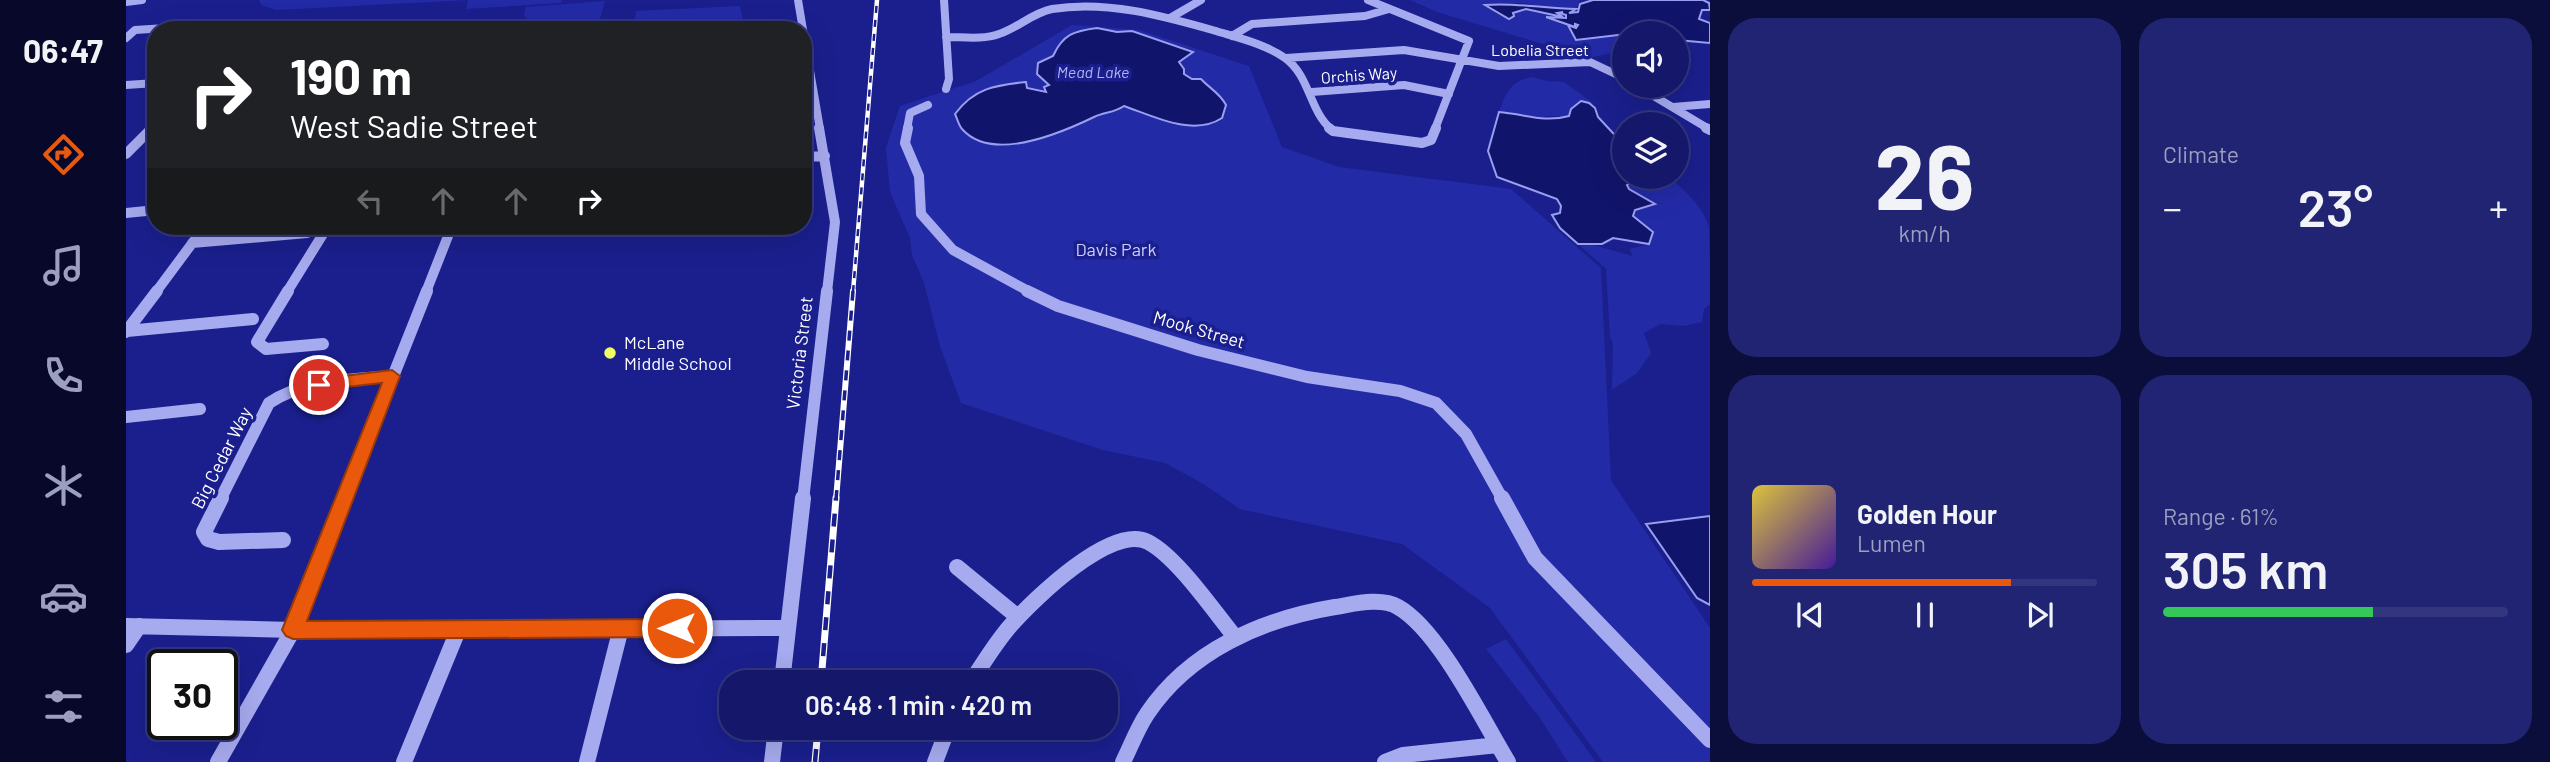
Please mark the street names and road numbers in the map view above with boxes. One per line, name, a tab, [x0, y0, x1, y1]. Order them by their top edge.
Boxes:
street label: Lobelia Street	[1491, 40, 1589, 59]
street label: Orchis Way	[1320, 62, 1398, 87]
street label: Victoria Street	[781, 295, 817, 411]
street label: Mook Street	[1151, 305, 1248, 353]
street label: Big Cedar Way	[186, 403, 256, 512]

